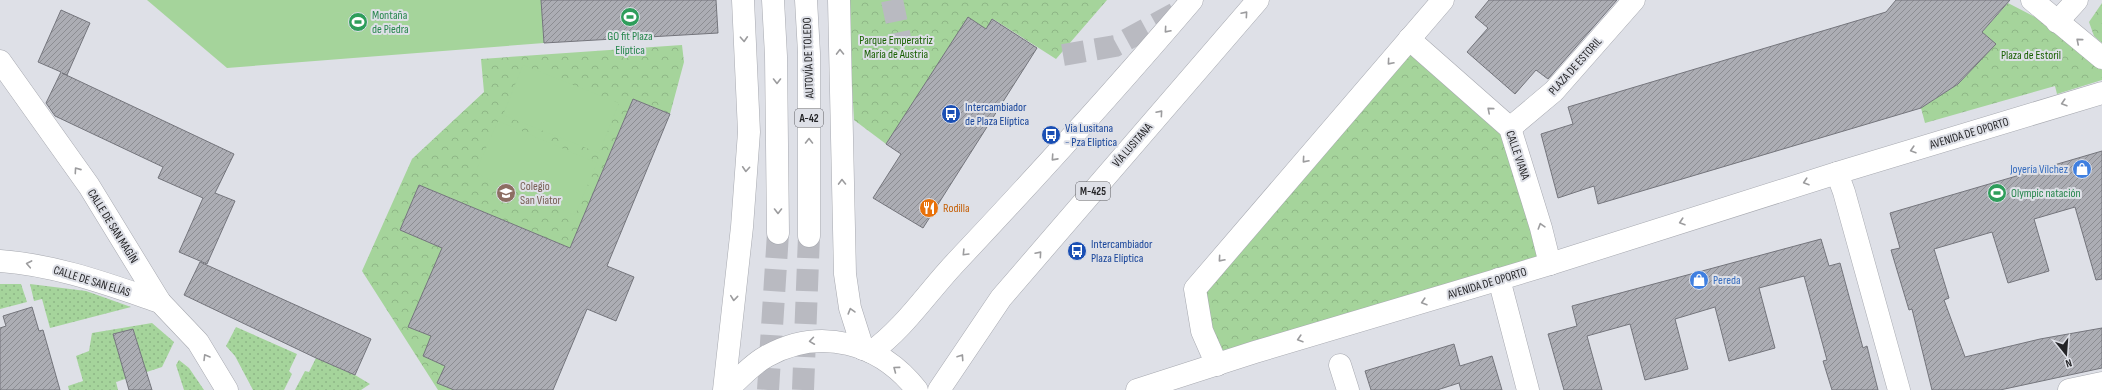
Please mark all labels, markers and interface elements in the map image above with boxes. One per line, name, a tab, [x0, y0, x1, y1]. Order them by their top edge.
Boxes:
sports icon: GO fit Plaza Elíptica	[619, 6, 641, 28]
place label: Montaña de Piedra	[372, 8, 409, 37]
sports icon: Montaña de Piedra	[347, 11, 369, 33]
one-way arrow	[1241, 12, 1248, 19]
street label: AUTOVÍA DE TOLEDO	[800, 17, 817, 100]
one-way arrow	[1164, 25, 1171, 32]
place label: GO fit Plaza Elíptica	[607, 29, 653, 58]
park label: Parque Emperatriz María de Austria	[859, 33, 933, 62]
street label: PLAZA DE ESTORIL	[1545, 34, 1606, 98]
one-way arrow	[740, 36, 749, 42]
one-way arrow	[2077, 38, 2084, 45]
park label: Plaza de Estoril	[2001, 48, 2061, 63]
one-way arrow	[836, 49, 844, 55]
one-way arrow	[1388, 57, 1395, 64]
one-way arrow	[773, 78, 781, 84]
one-way arrow	[2061, 99, 2068, 107]
place label: Intercambiador de Plaza Elíptica	[965, 100, 1029, 129]
bus stop icon: Intercambiador de Plaza Elíptica	[940, 103, 962, 125]
one-way arrow	[1487, 107, 1495, 114]
road number: A-42	[795, 109, 823, 127]
one-way arrow	[1156, 110, 1163, 118]
street label: AVENIDA DE OPORTO	[1927, 114, 2011, 153]
street label: VÍA LUSITANA	[1109, 120, 1156, 170]
place label: Via Lusitana - Pza Eliptica	[1065, 121, 1117, 150]
bus stop icon: Via Lusitana - Pza Eliptica	[1040, 124, 1062, 146]
street label: CALLE VIANA	[1502, 129, 1533, 182]
one-way arrow	[805, 138, 813, 144]
one-way arrow	[1910, 145, 1917, 154]
one-way arrow	[1051, 154, 1058, 161]
one-way arrow	[1303, 156, 1310, 163]
shop icon: Joyería Vílchez	[2071, 158, 2093, 180]
place label: Joyería Vílchez	[2009, 162, 2069, 177]
one-way arrow	[742, 166, 751, 172]
one-way arrow	[75, 167, 82, 174]
one-way arrow	[1803, 178, 1810, 186]
place label: Colegio San Viator	[520, 179, 562, 208]
one-way arrow	[838, 179, 846, 185]
school or university icon: Colegio San Viator	[495, 182, 517, 204]
road number: M-425	[1076, 182, 1110, 200]
sports icon: Olympic natación	[1986, 182, 2008, 204]
street label: CALLE DE SAN MAGÍN	[84, 186, 141, 266]
place label: Olympic natación	[2011, 186, 2081, 201]
restaurant icon: Rodilla	[918, 197, 940, 219]
place label: Rodilla	[943, 201, 970, 216]
one-way arrow	[774, 208, 782, 214]
one-way arrow	[1679, 217, 1686, 225]
one-way arrow	[1537, 223, 1546, 230]
place label: Intercambiador Plaza Elíptica	[1091, 237, 1153, 266]
bus stop icon: Intercambiador Plaza Elíptica	[1066, 240, 1088, 262]
one-way arrow	[962, 248, 970, 256]
one-way arrow	[1034, 251, 1041, 259]
one-way arrow	[1218, 254, 1225, 262]
one-way arrow	[25, 260, 32, 268]
street label: CALLE DE SAN ELÍAS	[51, 263, 132, 300]
street label: AVENIDA DE OPORTO	[1445, 264, 1529, 303]
shop icon: Pereda	[1688, 269, 1710, 291]
place label: Pereda	[1713, 273, 1741, 288]
one-way arrow	[730, 295, 739, 301]
one-way arrow	[1421, 297, 1428, 306]
one-way arrow	[847, 308, 856, 315]
one-way arrow	[1296, 334, 1303, 343]
north arrow	[2046, 334, 2086, 374]
one-way arrow	[808, 336, 815, 345]
one-way arrow	[204, 354, 211, 361]
one-way arrow	[956, 355, 963, 362]
text: N	[2064, 356, 2073, 370]
one-way arrow	[894, 367, 901, 374]

